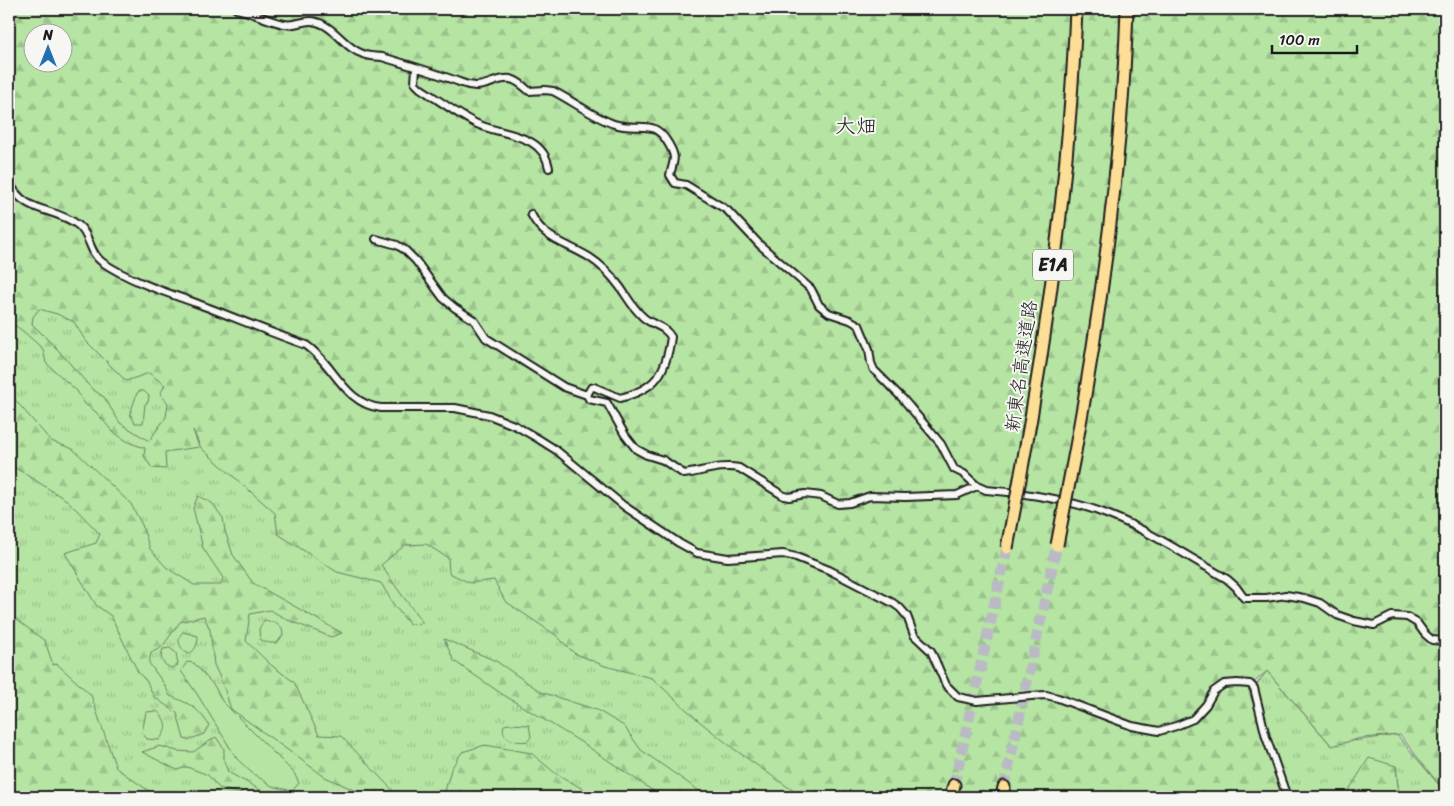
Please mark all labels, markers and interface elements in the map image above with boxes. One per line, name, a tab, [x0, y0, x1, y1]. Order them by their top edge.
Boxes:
north arrow	[22, 22, 72, 72]
scale bar	[1272, 22, 1356, 54]
text: N	[42, 23, 53, 48]
text: 100 m	[1279, 27, 1320, 53]
district label: 大畑	[835, 107, 877, 145]
road number: E1A	[1033, 250, 1073, 280]
street label: 新東名高速道路	[995, 298, 1047, 434]

